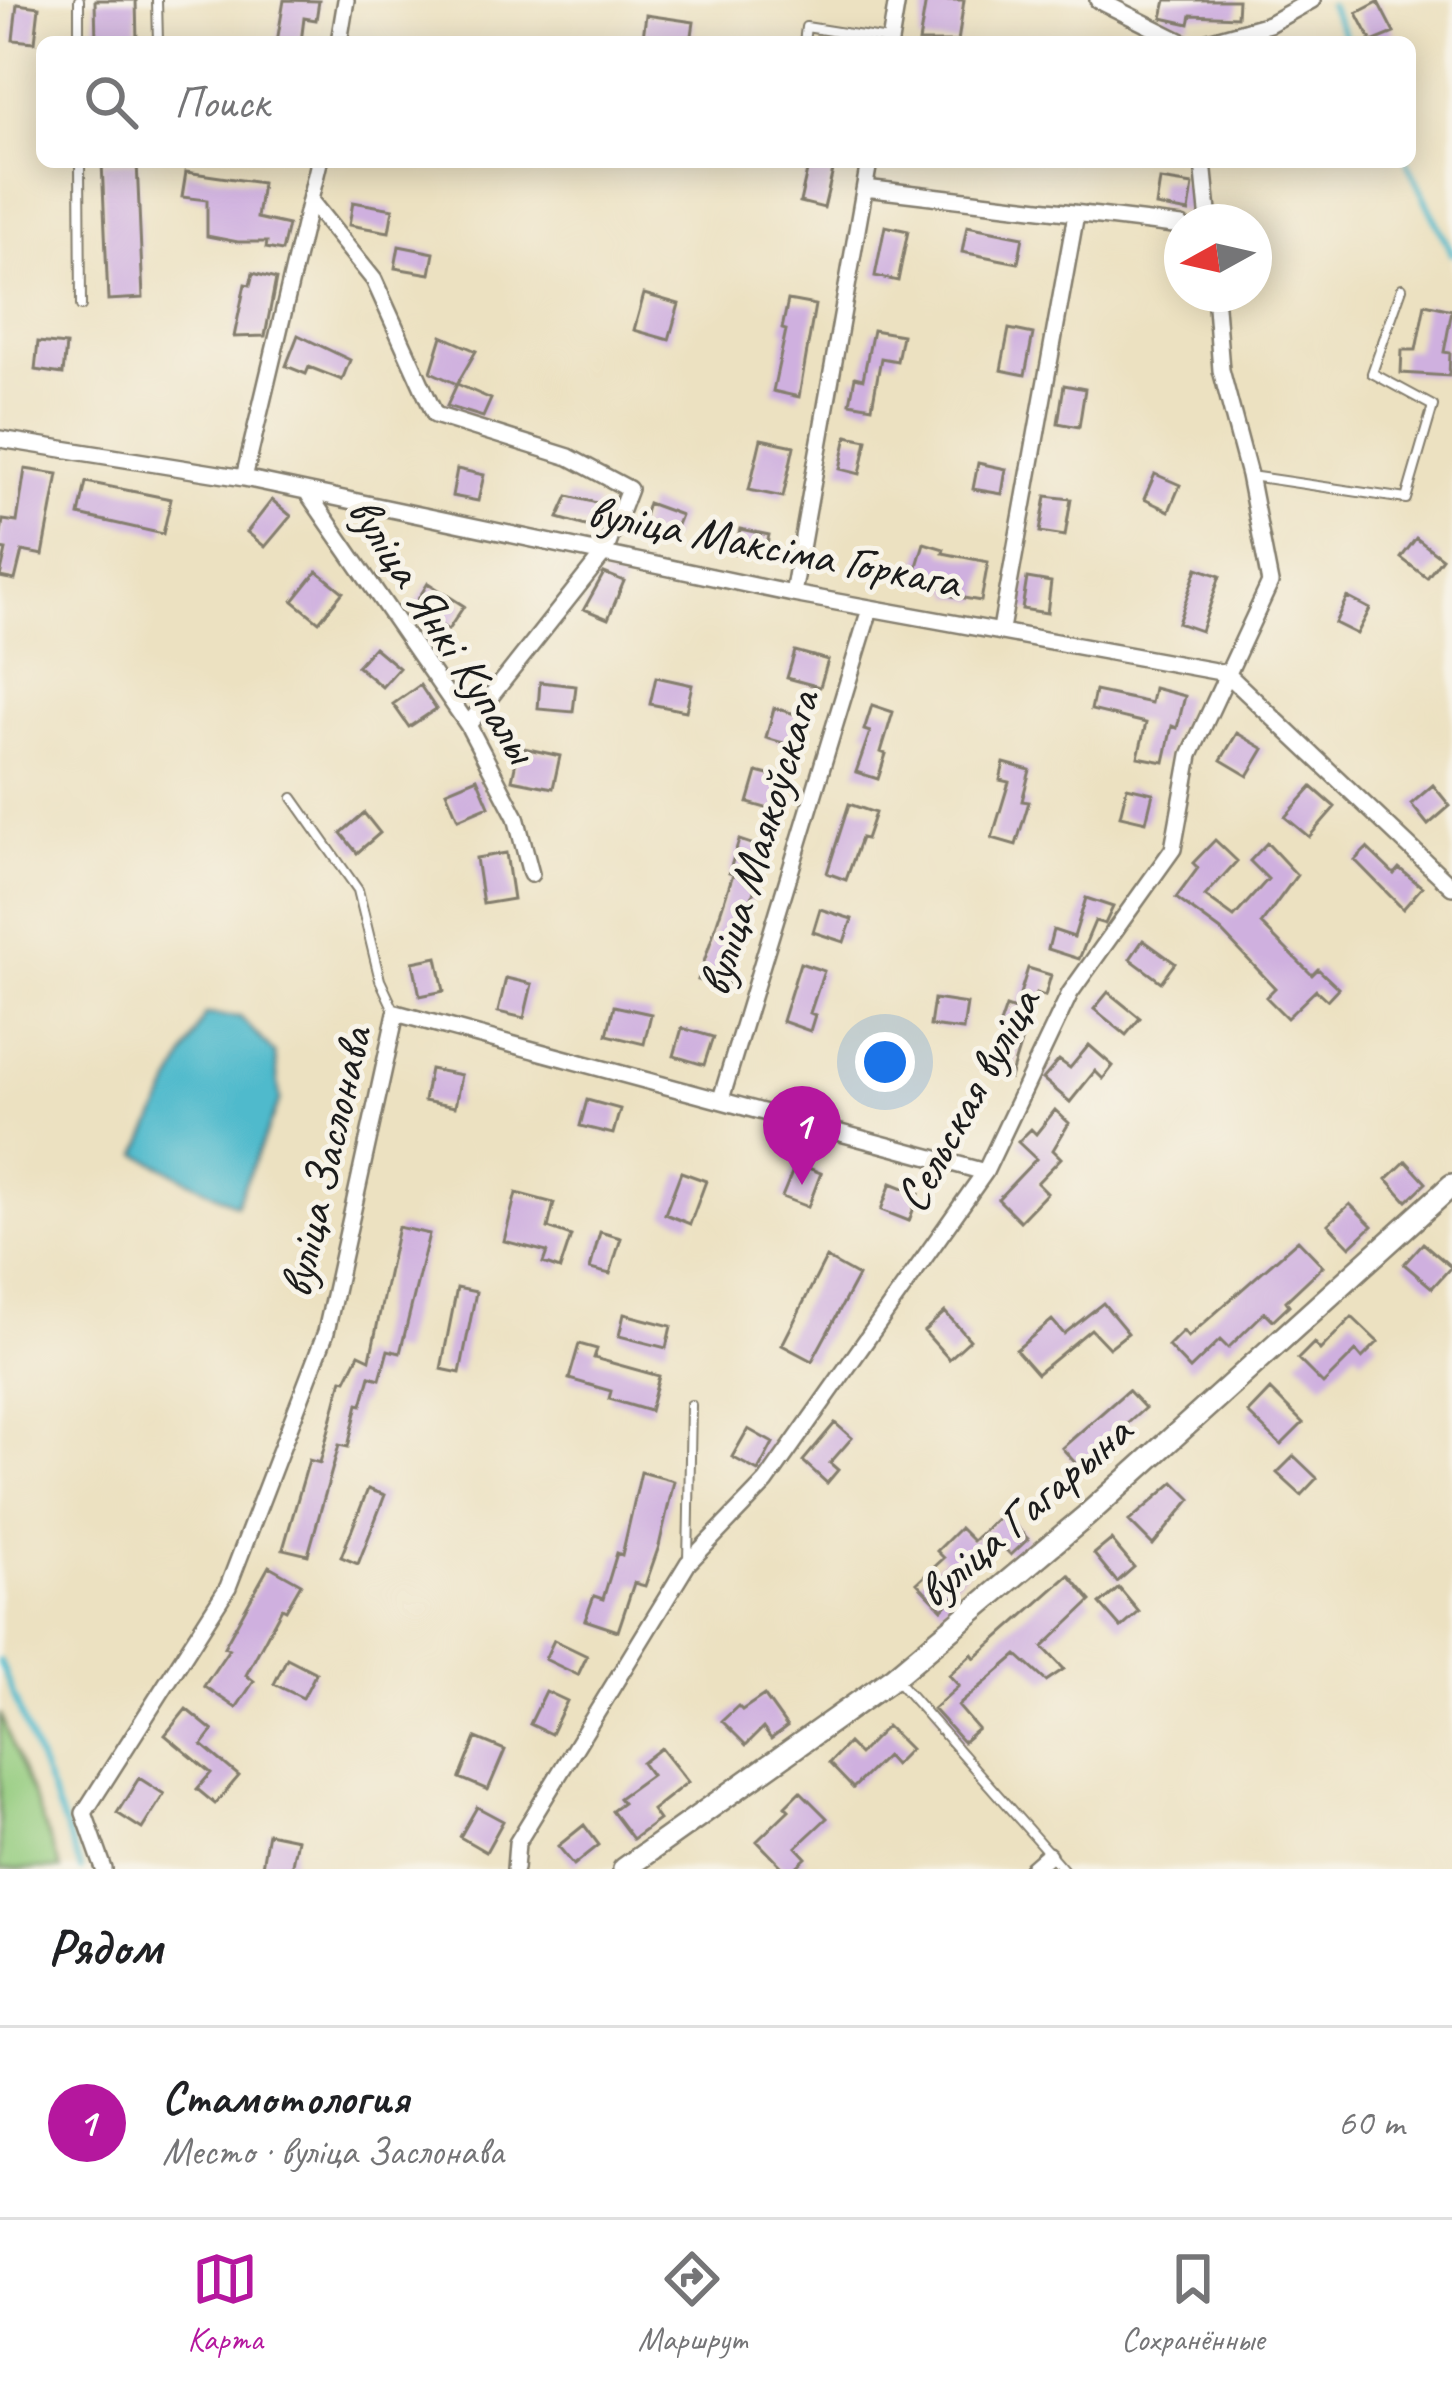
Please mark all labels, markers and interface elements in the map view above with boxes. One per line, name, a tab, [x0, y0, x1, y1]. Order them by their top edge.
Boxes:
search box	[36, 36, 1416, 168]
icon: search	[78, 69, 144, 135]
text: Поиск	[174, 74, 269, 131]
north arrow	[1164, 204, 1272, 312]
street label: вуліца Максіма Горкага	[583, 481, 968, 612]
street label: вуліца Янкі Купалы	[335, 484, 553, 777]
street label: вуліца Маякоўскага	[683, 681, 834, 1003]
street label: Сельская вуліца	[881, 975, 1054, 1222]
street label: вуліца Заслонава	[265, 1019, 386, 1303]
your location	[855, 1032, 915, 1092]
pin: 1	[763, 1086, 841, 1185]
street label: вуліца Гагарына	[904, 1400, 1146, 1620]
text: Рядом	[48, 1915, 162, 1979]
text: Стамотология	[162, 2070, 409, 2127]
text: 1	[78, 2098, 96, 2147]
text: 60 m	[1338, 2098, 1404, 2147]
text: Место · вуліца Заслонава	[162, 2127, 504, 2176]
tab: Карта	[187, 2246, 263, 2360]
tab: Маршрут	[638, 2246, 747, 2360]
tab: Сохранённые	[1121, 2246, 1265, 2360]

